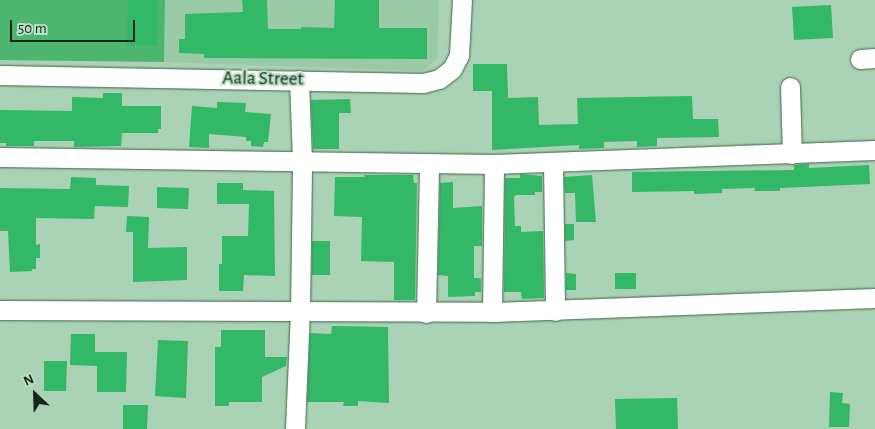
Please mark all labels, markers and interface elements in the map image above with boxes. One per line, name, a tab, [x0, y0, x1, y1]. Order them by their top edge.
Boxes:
scale bar	[12, 10, 138, 42]
text: 50 m	[18, 21, 47, 36]
street label: Aala Street	[222, 67, 304, 91]
north arrow	[10, 369, 60, 419]
text: N	[22, 372, 36, 389]

